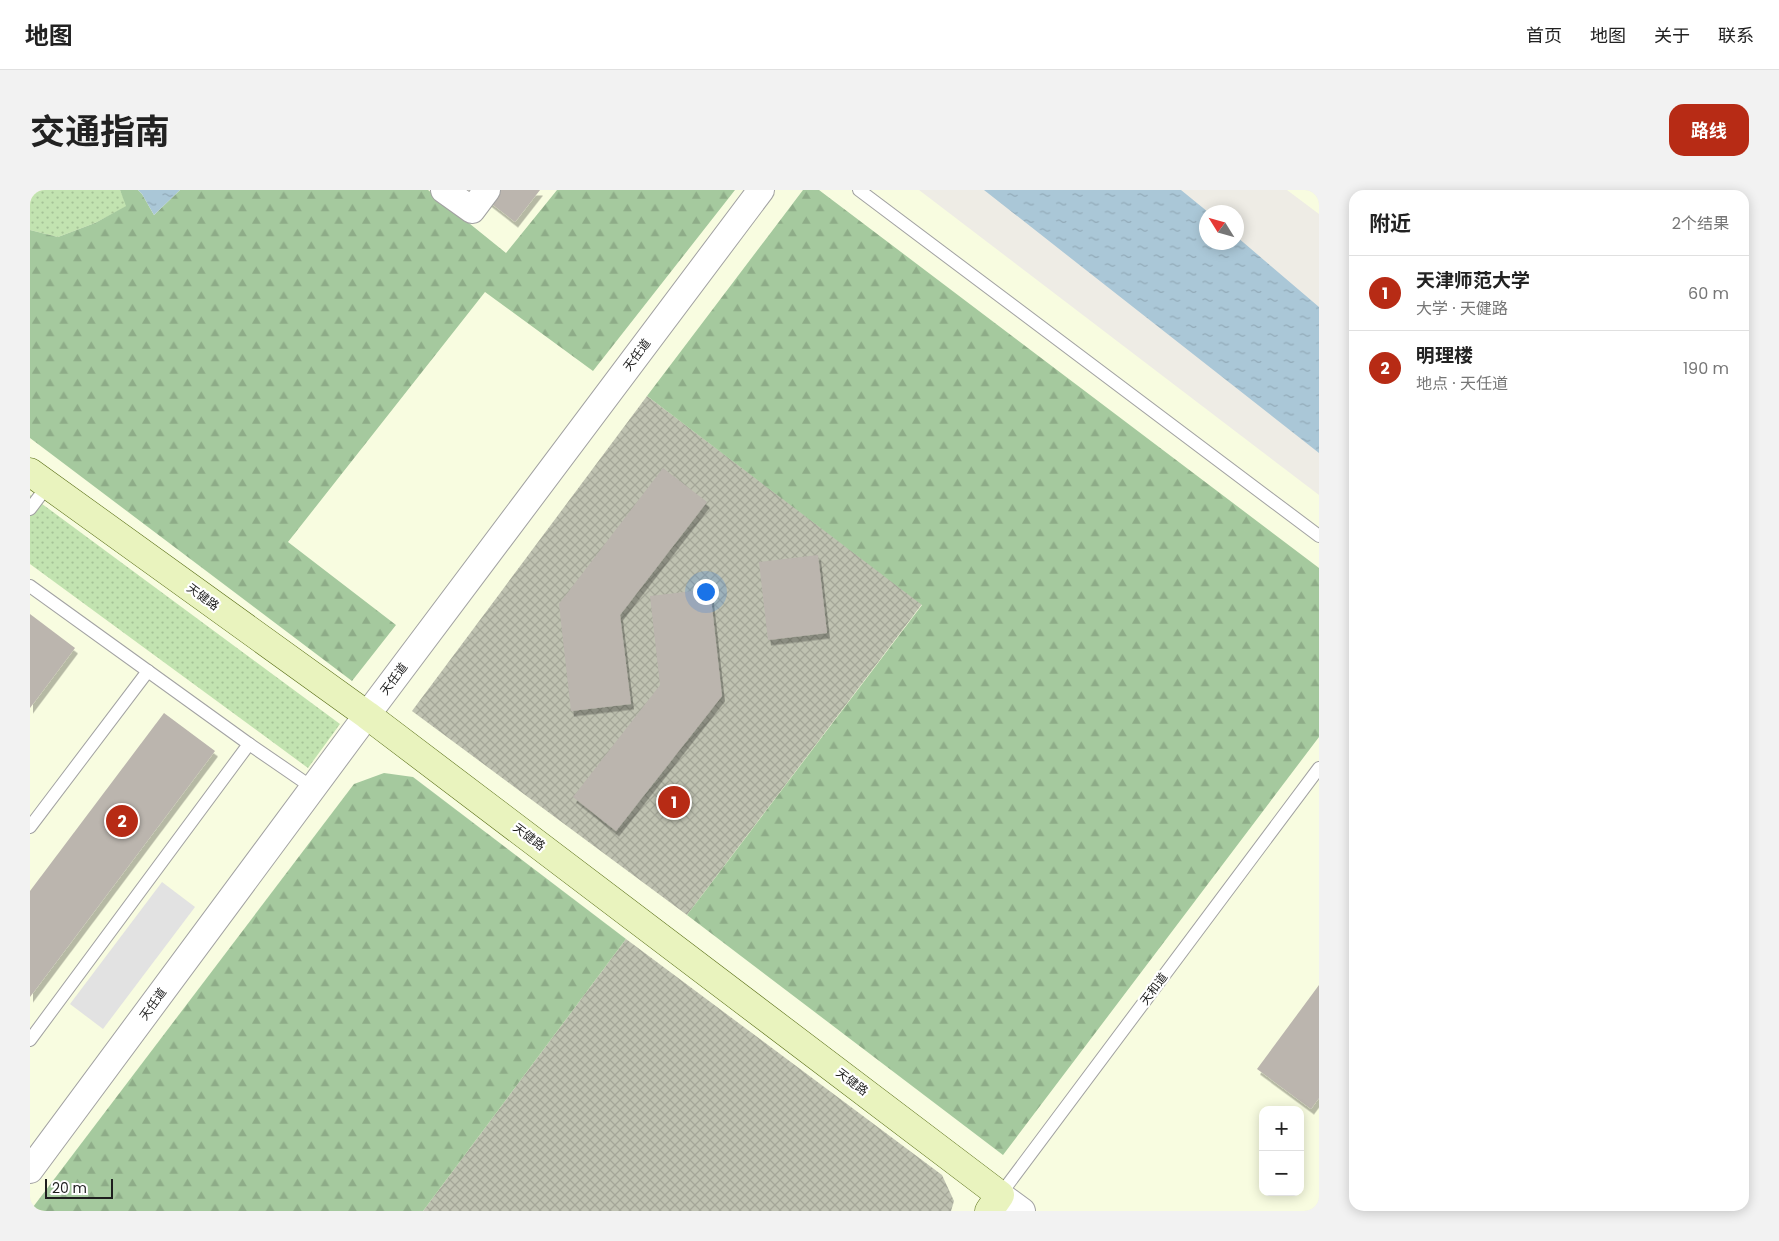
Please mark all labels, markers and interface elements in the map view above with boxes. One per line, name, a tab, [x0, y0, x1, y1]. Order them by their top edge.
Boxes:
text: 地图	[25, 19, 73, 52]
text: 首页	[1526, 23, 1562, 48]
text: 地图	[1590, 23, 1626, 48]
text: 关于	[1654, 23, 1690, 48]
text: 联系	[1718, 23, 1754, 48]
button: 路线	[1669, 104, 1749, 156]
text: 交通指南	[30, 107, 170, 156]
north arrow	[1199, 205, 1244, 250]
text: 附近	[1369, 209, 1411, 238]
text: 2个结果	[1672, 212, 1729, 235]
text: 天津师范大学	[1416, 267, 1530, 294]
text: 1	[1382, 282, 1388, 305]
text: 60 m	[1688, 282, 1729, 305]
text: 大学 · 天健路	[1416, 297, 1508, 320]
street label: 天任道	[619, 335, 654, 374]
text: 明理楼	[1416, 342, 1473, 369]
text: 2	[1380, 357, 1390, 380]
text: 190 m	[1683, 357, 1729, 380]
text: 地点 · 天任道	[1416, 372, 1508, 395]
street label: 天健路	[184, 579, 223, 614]
your location	[693, 579, 719, 605]
street label: 天任道	[376, 659, 411, 698]
pin: 1	[658, 783, 690, 821]
pin: 2	[106, 802, 138, 840]
street label: 天健路	[510, 819, 549, 854]
street label: 天和道	[1136, 969, 1171, 1008]
street label: 天任道	[135, 984, 170, 1023]
street label: 天健路	[833, 1064, 872, 1099]
map controls	[1259, 1106, 1304, 1196]
button: +	[1259, 1106, 1304, 1151]
button: −	[1259, 1151, 1304, 1196]
scale bar	[45, 1176, 112, 1199]
text: 20 m	[52, 1178, 87, 1198]

